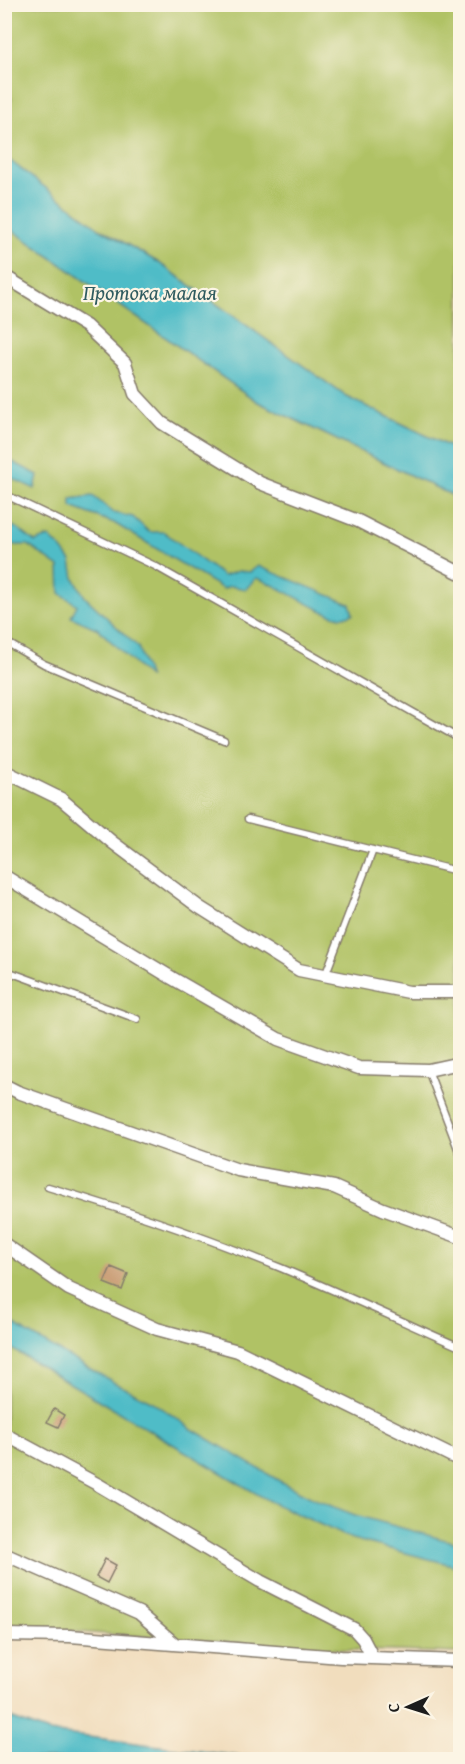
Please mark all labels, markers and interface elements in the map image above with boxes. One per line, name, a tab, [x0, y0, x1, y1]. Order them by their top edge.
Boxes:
water label: Протока малая	[83, 277, 217, 308]
north arrow	[378, 1677, 438, 1737]
text: С	[381, 1703, 405, 1713]

